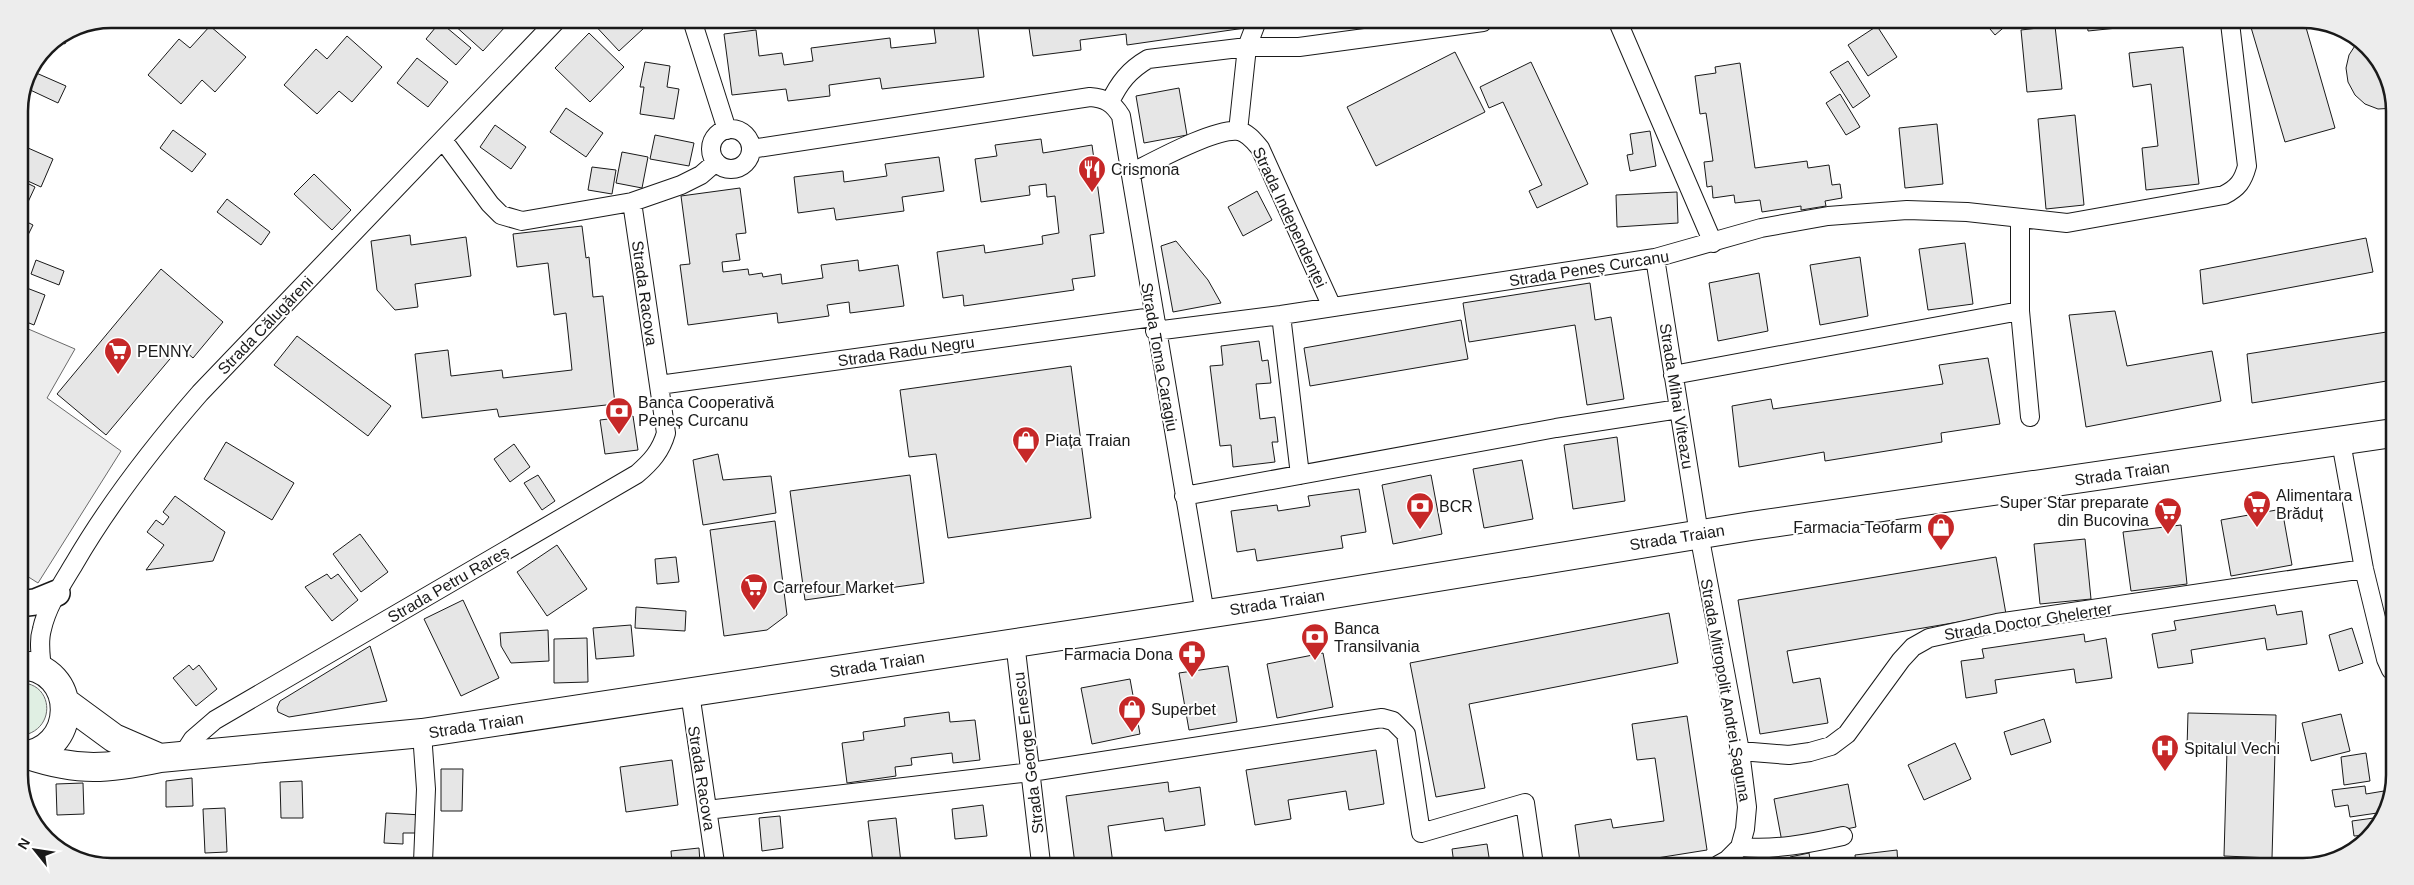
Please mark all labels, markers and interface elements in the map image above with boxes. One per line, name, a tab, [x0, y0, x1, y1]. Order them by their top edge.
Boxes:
street label: Strada Independenței	[1250, 144, 1330, 290]
restaurant icon: Crismona	[1077, 154, 1107, 193]
place label: Crismona	[1111, 161, 1180, 178]
street label: Strada Racova	[629, 239, 660, 347]
street label: Strada Peneș Curcanu	[1508, 247, 1670, 290]
street label: Strada Călugăreni	[214, 273, 316, 378]
street label: Strada Toma Caragiu	[1138, 281, 1181, 433]
street label: Strada Mihai Viteazu	[1657, 322, 1696, 470]
street label: Strada Radu Negru	[837, 333, 976, 370]
supermarket icon: PENNY	[103, 336, 133, 375]
place label: PENNY	[137, 343, 192, 360]
place label: Banca Cooperativă Peneș Curcanu	[638, 394, 774, 429]
bank icon: Banca Cooperativă Peneș Curcanu	[604, 396, 634, 435]
shop icon: Piața Traian	[1011, 425, 1041, 464]
place label: Piața Traian	[1045, 432, 1130, 449]
street label: Strada Traian	[2073, 458, 2171, 489]
place label: Alimentara Brăduț	[2276, 487, 2353, 522]
supermarket icon: Alimentara Brăduț	[2242, 489, 2272, 528]
bank icon: BCR	[1405, 491, 1435, 530]
place label: Super Star preparate din Bucovina	[2000, 494, 2149, 529]
supermarket icon: Super Star preparate din Bucovina	[2153, 496, 2183, 535]
place label: BCR	[1439, 498, 1473, 515]
shop icon: Farmacia Teofarm	[1926, 512, 1956, 551]
place label: Farmacia Teofarm	[1793, 519, 1922, 536]
street label: Strada Traian	[1628, 522, 1726, 553]
street label: Strada Petru Rareș	[385, 543, 512, 626]
supermarket icon: Carrefour Market	[739, 572, 769, 611]
street label: Strada Mitropolit Andrei Șaguna	[1698, 577, 1754, 803]
place label: Carrefour Market	[773, 579, 894, 596]
street label: Strada Traian	[1228, 587, 1326, 618]
street label: Strada Doctor Ghelerter	[1943, 600, 2114, 643]
place label: Banca Transilvania	[1334, 620, 1420, 655]
bank icon: Banca Transilvania	[1300, 622, 1330, 661]
pharmacy icon: Farmacia Dona	[1177, 639, 1207, 678]
place label: Farmacia Dona	[1064, 646, 1173, 663]
street label: Strada Traian	[828, 649, 926, 680]
street label: Strada George Enescu	[1010, 671, 1047, 835]
shop icon: Superbet	[1117, 694, 1147, 733]
place label: Superbet	[1151, 701, 1216, 718]
street label: Strada Traian	[427, 710, 525, 741]
street label: Strada Racova	[685, 724, 718, 832]
hospital icon: Spitalul Vechi	[2150, 733, 2180, 772]
place label: Spitalul Vechi	[2184, 740, 2280, 757]
north arrow	[10, 825, 60, 875]
text: N	[14, 835, 33, 852]

